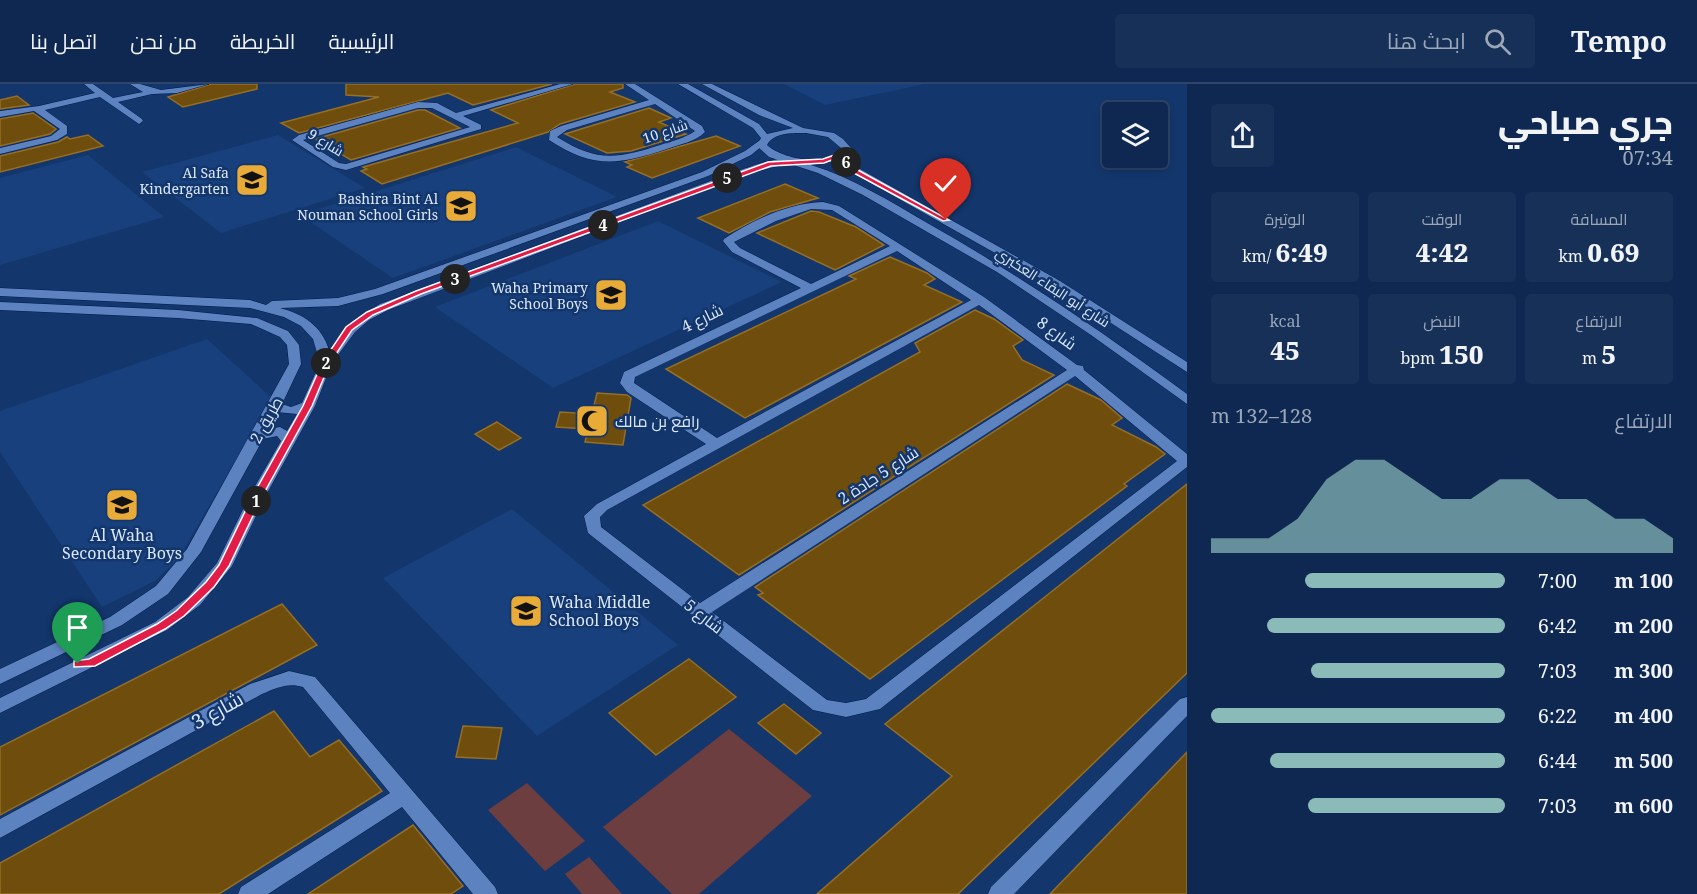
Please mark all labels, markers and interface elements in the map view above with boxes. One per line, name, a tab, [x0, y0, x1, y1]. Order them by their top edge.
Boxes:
search box	[1115, 14, 1535, 68]
text: Tempo	[1571, 22, 1667, 60]
text: ابحث هنا	[1387, 25, 1466, 55]
icon: search	[1481, 25, 1514, 58]
text: اتصل بنا	[30, 27, 97, 55]
text: من نحن	[130, 27, 197, 55]
text: الخريطة	[230, 27, 295, 55]
text: الرئيسية	[328, 27, 394, 55]
text: جري صباحي	[1498, 99, 1673, 144]
map controls	[1102, 102, 1168, 168]
button: layers	[1102, 102, 1168, 168]
button: share	[1211, 104, 1274, 167]
street label: شارع 10	[640, 114, 690, 148]
street label: شارع 9	[305, 124, 347, 160]
text: 07:34	[1623, 144, 1673, 171]
pin: 6	[831, 147, 861, 177]
text: 6	[841, 151, 851, 173]
pin	[920, 158, 971, 220]
school or university icon: Al Safa Kindergarten	[234, 162, 270, 198]
place label: Al Safa Kindergarten	[140, 163, 229, 198]
pin: 5	[712, 163, 742, 193]
text: 5	[722, 167, 732, 189]
icon: check	[929, 167, 962, 200]
school or university icon: Bashira Bint Al Nouman School Girls	[443, 188, 479, 224]
place label: Bashira Bint Al Nouman School Girls	[297, 189, 439, 224]
text: الوتيرة	[1264, 208, 1306, 230]
text: الوقت	[1422, 208, 1462, 230]
text: المسافة	[1571, 208, 1627, 230]
pin: 4	[588, 210, 618, 240]
text: 4	[598, 214, 608, 236]
text: 6:49	[1275, 234, 1328, 270]
text: 4:42	[1416, 234, 1468, 270]
text: 0.69	[1587, 234, 1640, 270]
street label: شارع أبو البقاء العكبري	[991, 243, 1114, 334]
text: /km	[1242, 245, 1275, 267]
text: km	[1559, 245, 1587, 267]
pin: 3	[440, 264, 470, 294]
text: 3	[450, 268, 460, 290]
school or university icon: Waha Primary School Boys	[593, 277, 629, 313]
place label: Waha Primary School Boys	[491, 278, 588, 313]
street label: شارع 4	[677, 298, 727, 338]
text: kcal	[1270, 310, 1300, 332]
text: النبض	[1423, 310, 1461, 332]
text: الارتفاع	[1576, 310, 1622, 332]
street label: شارع 8	[1032, 311, 1081, 356]
text: 45	[1270, 332, 1300, 368]
text: 150	[1439, 336, 1484, 372]
text: 5	[1601, 336, 1616, 372]
text: bpm	[1400, 347, 1439, 369]
text: m	[1582, 347, 1601, 369]
pin: 2	[311, 348, 341, 378]
text: 2	[321, 352, 331, 374]
street label: طريق 2	[244, 393, 288, 447]
text: 128–132 m	[1211, 402, 1312, 429]
mosque icon: رافع بن مالك	[574, 403, 610, 439]
text: الارتفاع	[1614, 407, 1673, 434]
place label: رافع بن مالك	[615, 410, 700, 433]
street label: شارع 5 جادة 2	[833, 441, 923, 510]
pin: 1	[241, 486, 271, 516]
school or university icon: Al Waha Secondary Boys	[104, 487, 140, 523]
text: 1	[251, 490, 261, 512]
place label: Al Waha Secondary Boys	[62, 524, 182, 564]
text: 7:00	[1538, 567, 1577, 594]
text: 100 m	[1614, 567, 1673, 594]
place label: Waha Middle School Boys	[549, 591, 650, 631]
school or university icon: Waha Middle School Boys	[508, 593, 544, 629]
street label: شارع 5	[679, 594, 728, 639]
pin	[52, 602, 103, 664]
icon: arrive	[61, 611, 94, 644]
text: 6:42	[1538, 612, 1577, 639]
text: 200 m	[1614, 612, 1673, 639]
text: 7:03	[1538, 657, 1577, 684]
text: 300 m	[1614, 657, 1673, 684]
street label: شارع 3	[186, 685, 248, 736]
text: 6:22	[1538, 702, 1577, 729]
text: 400 m	[1614, 702, 1673, 729]
text: 6:44	[1538, 747, 1577, 774]
text: 500 m	[1614, 747, 1673, 774]
text: 7:03	[1538, 792, 1577, 819]
text: 600 m	[1614, 792, 1673, 819]

